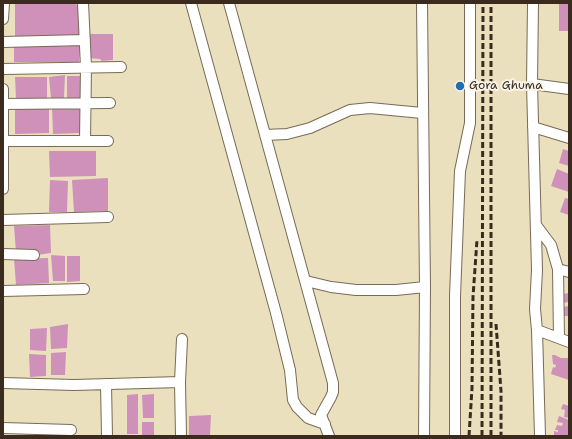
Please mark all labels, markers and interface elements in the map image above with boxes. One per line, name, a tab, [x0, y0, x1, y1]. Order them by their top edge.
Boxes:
place label: Gora Ghuma	[469, 79, 543, 93]
marker: Gora Ghuma	[454, 80, 466, 92]

